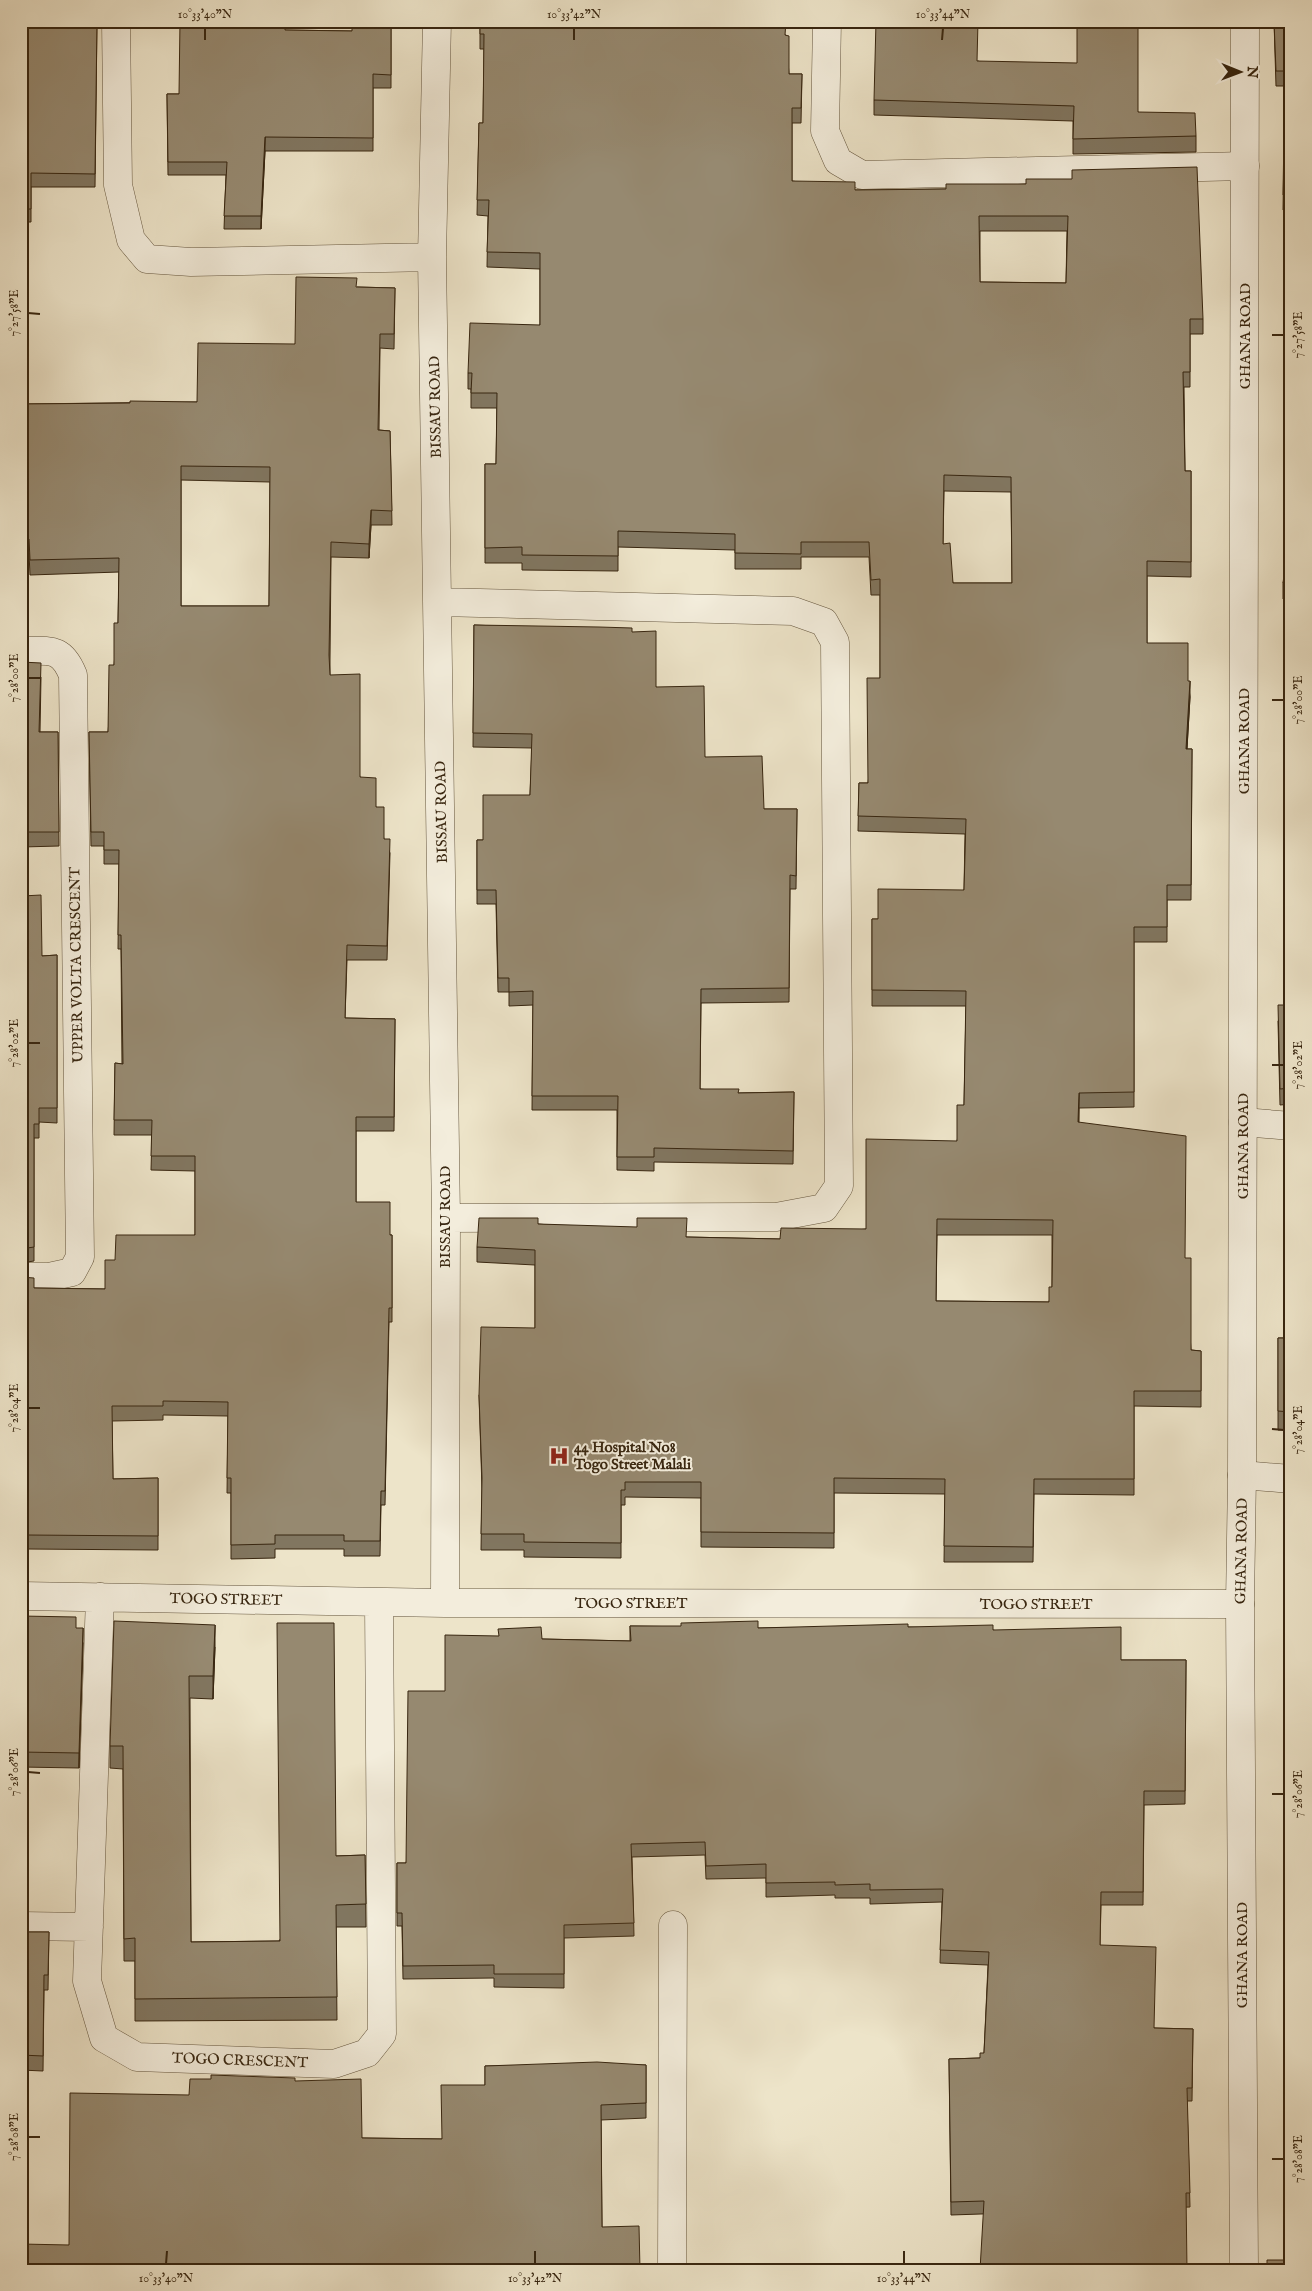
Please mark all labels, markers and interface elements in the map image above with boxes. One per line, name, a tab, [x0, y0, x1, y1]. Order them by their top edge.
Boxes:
text: 10°33'40"N	[178, 7, 233, 22]
text: 10°33'42"N	[547, 7, 602, 22]
text: 10°33'44"N	[916, 7, 971, 22]
north arrow	[1214, 48, 1264, 98]
text: N	[1243, 65, 1261, 78]
street label: GHANA ROAD	[1236, 283, 1255, 389]
text: 7°27'58"E	[7, 289, 22, 337]
text: 7°27'58"E	[1291, 311, 1306, 359]
street label: BISSAU ROAD	[425, 356, 446, 458]
text: 7°28'00"E	[7, 653, 22, 703]
text: 7°28'00"E	[1291, 675, 1306, 725]
street label: GHANA ROAD	[1235, 688, 1254, 794]
street label: BISSAU ROAD	[431, 761, 452, 863]
street label: UPPER VOLTA CRESCENT	[65, 867, 88, 1063]
text: 7°28'02"E	[7, 1019, 22, 1067]
text: 7°28'02"E	[1291, 1041, 1306, 1089]
street label: GHANA ROAD	[1234, 1093, 1253, 1199]
street label: BISSAU ROAD	[436, 1166, 455, 1268]
text: 7°28'04"E	[7, 1383, 22, 1433]
text: 7°28'04"E	[1291, 1405, 1306, 1455]
place label: 44 Hospital No8 Togo Street Malali	[573, 1438, 691, 1474]
hospital icon: 44 Hospital No8 Togo Street Malali	[548, 1445, 570, 1467]
street label: GHANA ROAD	[1231, 1498, 1252, 1604]
street label: TOGO STREET	[170, 1589, 283, 1610]
street label: TOGO STREET	[575, 1594, 687, 1613]
street label: TOGO STREET	[980, 1595, 1092, 1614]
text: 7°28'06"E	[7, 1748, 22, 1796]
text: 7°28'06"E	[1291, 1770, 1306, 1818]
street label: GHANA ROAD	[1233, 1902, 1252, 2008]
street label: TOGO CRESCENT	[172, 2049, 308, 2072]
text: 7°28'08"E	[7, 2113, 22, 2161]
text: 7°28'08"E	[1291, 2135, 1306, 2183]
text: 10°33'40"N	[139, 2271, 194, 2286]
text: 10°33'42"N	[508, 2271, 563, 2286]
text: 10°33'44"N	[877, 2271, 932, 2286]

